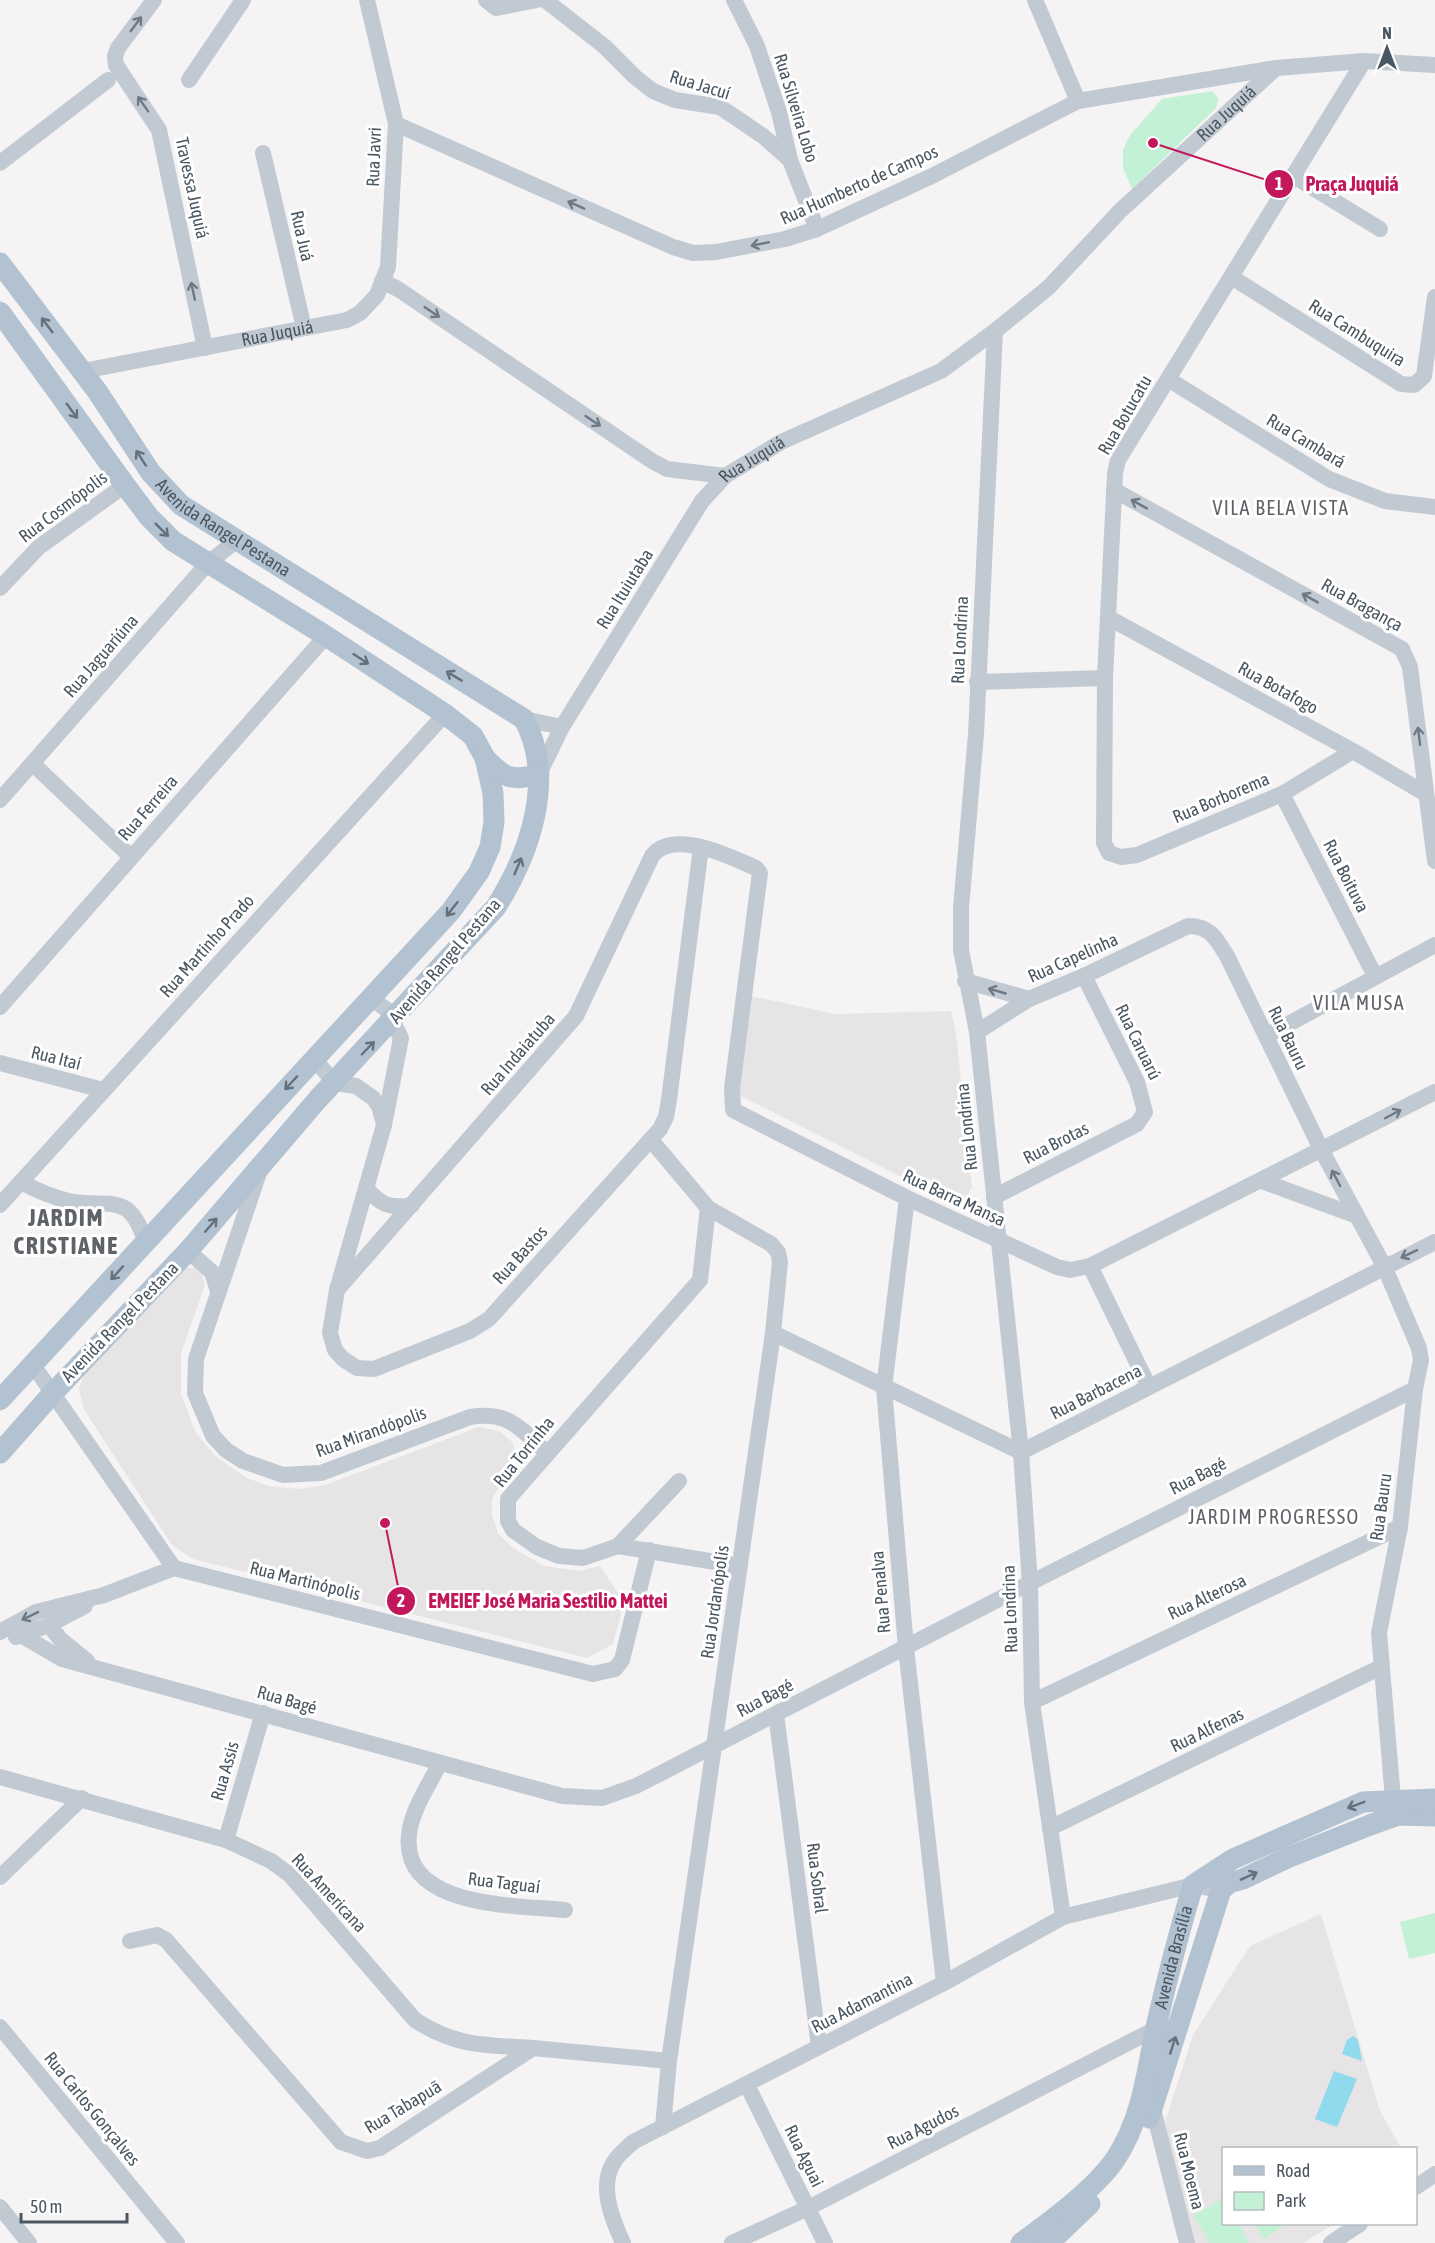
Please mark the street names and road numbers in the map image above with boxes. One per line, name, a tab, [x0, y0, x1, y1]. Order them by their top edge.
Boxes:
street label: Rua Silveira Lobo	[770, 51, 823, 165]
street label: Rua Jacuí	[667, 65, 733, 104]
street label: Rua Juquiá	[1192, 81, 1260, 145]
street label: Rua Javri	[362, 127, 385, 187]
street label: Travessa Juquiá	[171, 135, 213, 241]
street label: Rua Humberto de Campos	[777, 140, 941, 229]
street label: Rua Juá	[286, 209, 318, 263]
street label: Rua Cambuquira	[1305, 295, 1409, 371]
street label: Rua Juquiá	[240, 316, 315, 350]
street label: Rua Botucatu	[1093, 371, 1156, 458]
street label: Rua Cambará	[1263, 409, 1349, 472]
street label: Rua Juquiá	[714, 431, 789, 486]
street label: Rua Cosmópolis	[14, 467, 111, 547]
street label: Avenida Rangel Pestana	[152, 474, 295, 581]
street label: Rua Ituiutaba	[592, 545, 657, 633]
street label: Rua Bragança	[1318, 574, 1407, 636]
street label: Rua Londrina	[947, 596, 972, 684]
street label: Rua Jaguariúna	[59, 610, 142, 701]
street label: Rua Botafogo	[1235, 657, 1322, 718]
street label: Rua Borborema	[1169, 768, 1272, 827]
street label: Rua Ferreira	[114, 771, 182, 845]
street label: Rua Boituva	[1319, 836, 1374, 916]
street label: Rua Martinho Prado	[155, 890, 258, 1001]
street label: Avenida Rangel Pestana	[384, 894, 505, 1028]
street label: Rua Capelinha	[1024, 928, 1121, 987]
street label: Rua Caruarú	[1111, 1001, 1166, 1083]
street label: Rua Bauru	[1264, 1003, 1313, 1073]
street label: Rua Indaiatuba	[476, 1008, 559, 1099]
street label: Rua Itaí	[29, 1041, 83, 1074]
street label: Rua Londrina	[951, 1082, 982, 1172]
street label: Rua Brotas	[1019, 1117, 1092, 1168]
street label: Rua Barra Mansa	[900, 1165, 1009, 1230]
street label: Rua Bastos	[488, 1221, 551, 1288]
street label: Avenida Rangel Pestana	[57, 1257, 182, 1386]
street label: Rua Barbacena	[1047, 1360, 1145, 1424]
street label: Rua Mirandópolis	[313, 1402, 429, 1461]
street label: Rua Torrinha	[489, 1412, 558, 1491]
street label: Rua Bagé	[1166, 1452, 1230, 1499]
street label: Rua Bauru	[1365, 1472, 1396, 1542]
street label: Rua Jordanópolis	[696, 1544, 733, 1660]
street label: Rua Penalva	[866, 1550, 895, 1634]
street label: Rua Martinópolis	[248, 1557, 362, 1604]
street label: Rua Londrina	[997, 1565, 1022, 1653]
street label: Rua Alterosa	[1164, 1569, 1249, 1624]
street label: Rua Bagé	[733, 1674, 797, 1721]
street label: Rua Bagé	[255, 1681, 319, 1718]
street label: Rua Alfenas	[1167, 1703, 1247, 1756]
street label: Rua Assis	[206, 1739, 243, 1803]
street label: Rua Sobral	[803, 1841, 832, 1915]
street label: Rua Americana	[288, 1849, 371, 1936]
street label: Rua Taguaí	[467, 1868, 541, 1897]
street label: Avenida Brasília	[1150, 1903, 1197, 2011]
street label: Rua Adamantina	[808, 1968, 916, 2037]
street label: Rua Carlos Gonçalves	[40, 2048, 145, 2170]
street label: Rua Tabapuã	[360, 2075, 445, 2138]
street label: Rua Agudos	[884, 2100, 962, 2153]
street label: Rua Aguai	[780, 2121, 828, 2190]
street label: Rua Moema	[1170, 2130, 1209, 2212]

